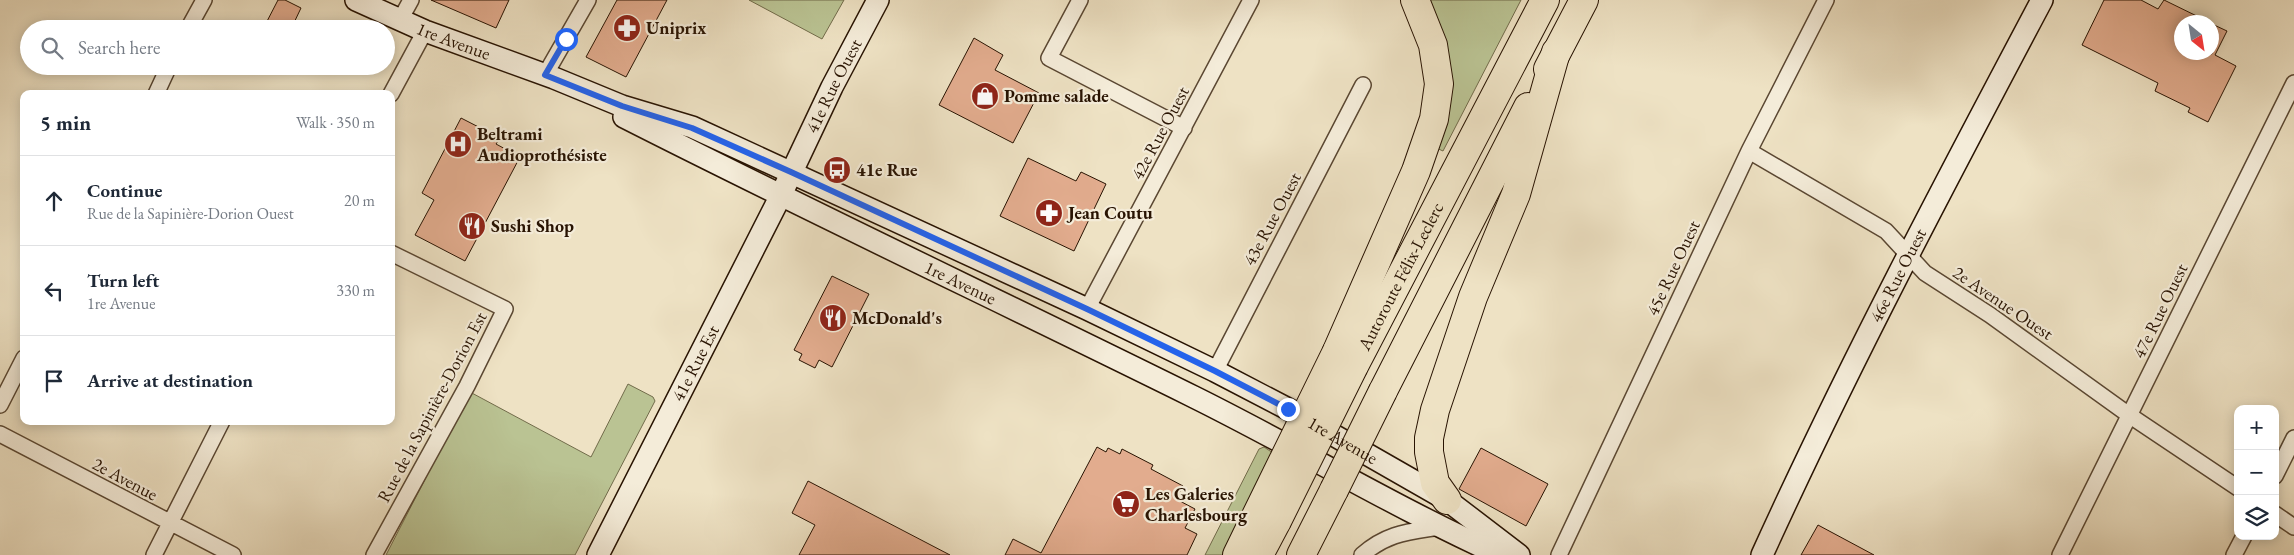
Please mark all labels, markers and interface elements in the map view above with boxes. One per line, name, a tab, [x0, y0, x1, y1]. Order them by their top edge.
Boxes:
pharmacy icon: Uniprix	[612, 13, 642, 43]
north arrow	[2174, 15, 2219, 60]
place label: Uniprix	[646, 16, 706, 39]
street label: 1re Avenue	[413, 17, 494, 65]
search box	[20, 20, 395, 75]
route start	[555, 28, 578, 51]
icon: search	[38, 34, 66, 62]
street label: 41e Rue Ouest	[800, 34, 867, 137]
text: Search here	[78, 35, 160, 60]
shop icon: Pomme salade	[970, 81, 1000, 111]
street label: 42e Rue Ouest	[1125, 82, 1194, 183]
place label: Pomme salade	[1004, 84, 1109, 107]
text: 5 min	[40, 109, 91, 136]
text: Walk · 350 m	[296, 112, 375, 133]
place label: Beltrami Audioprothésiste	[476, 122, 607, 166]
hospital icon: Beltrami Audioprothésiste	[443, 129, 473, 159]
bus stop icon: 41e Rue	[822, 155, 852, 185]
place label: 41e Rue	[856, 158, 918, 181]
street label: 43e Rue Ouest	[1237, 168, 1306, 269]
text: Continue	[87, 178, 162, 203]
icon: ahead	[40, 187, 68, 215]
text: 20 m	[344, 190, 375, 211]
pharmacy icon: Jean Coutu	[1034, 198, 1064, 228]
street label: Autoroute Félix-Leclerc	[1352, 198, 1448, 355]
place label: Jean Coutu	[1066, 201, 1153, 224]
text: Rue de la Sapinière-Dorion Ouest	[87, 203, 294, 224]
restaurant icon: Sushi Shop	[457, 211, 487, 241]
place label: Sushi Shop	[491, 214, 574, 237]
street label: 45e Rue Ouest	[1640, 216, 1705, 319]
street label: 46e Rue Ouest	[1864, 224, 1931, 326]
street label: 1re Avenue	[921, 255, 1000, 310]
street label: 47e Rue Ouest	[2127, 259, 2193, 362]
street label: 2e Avenue Ouest	[1949, 261, 2058, 345]
text: Turn left	[87, 268, 159, 293]
icon: left	[40, 277, 68, 305]
text: 330 m	[336, 280, 375, 301]
text: 1re Avenue	[87, 293, 155, 314]
restaurant icon: McDonald's	[818, 303, 848, 333]
place label: McDonald's	[852, 306, 942, 329]
street label: Rue de la Sapinière-Dorion Est	[372, 307, 492, 506]
street label: 41e Rue Est	[666, 321, 724, 405]
icon: arrive	[40, 367, 68, 395]
text: Arrive at destination	[87, 368, 253, 393]
route end	[1277, 398, 1300, 421]
map controls	[2234, 405, 2279, 540]
button: +	[2234, 405, 2279, 450]
street label: 1re Avenue	[1304, 411, 1382, 469]
button: −	[2234, 450, 2279, 495]
street label: 2e Avenue	[89, 452, 162, 505]
place label: Les Galeries Charlesbourg	[1145, 482, 1248, 526]
supermarket icon: Les Galeries Charlesbourg	[1111, 489, 1141, 519]
button: layers	[2234, 495, 2279, 540]

